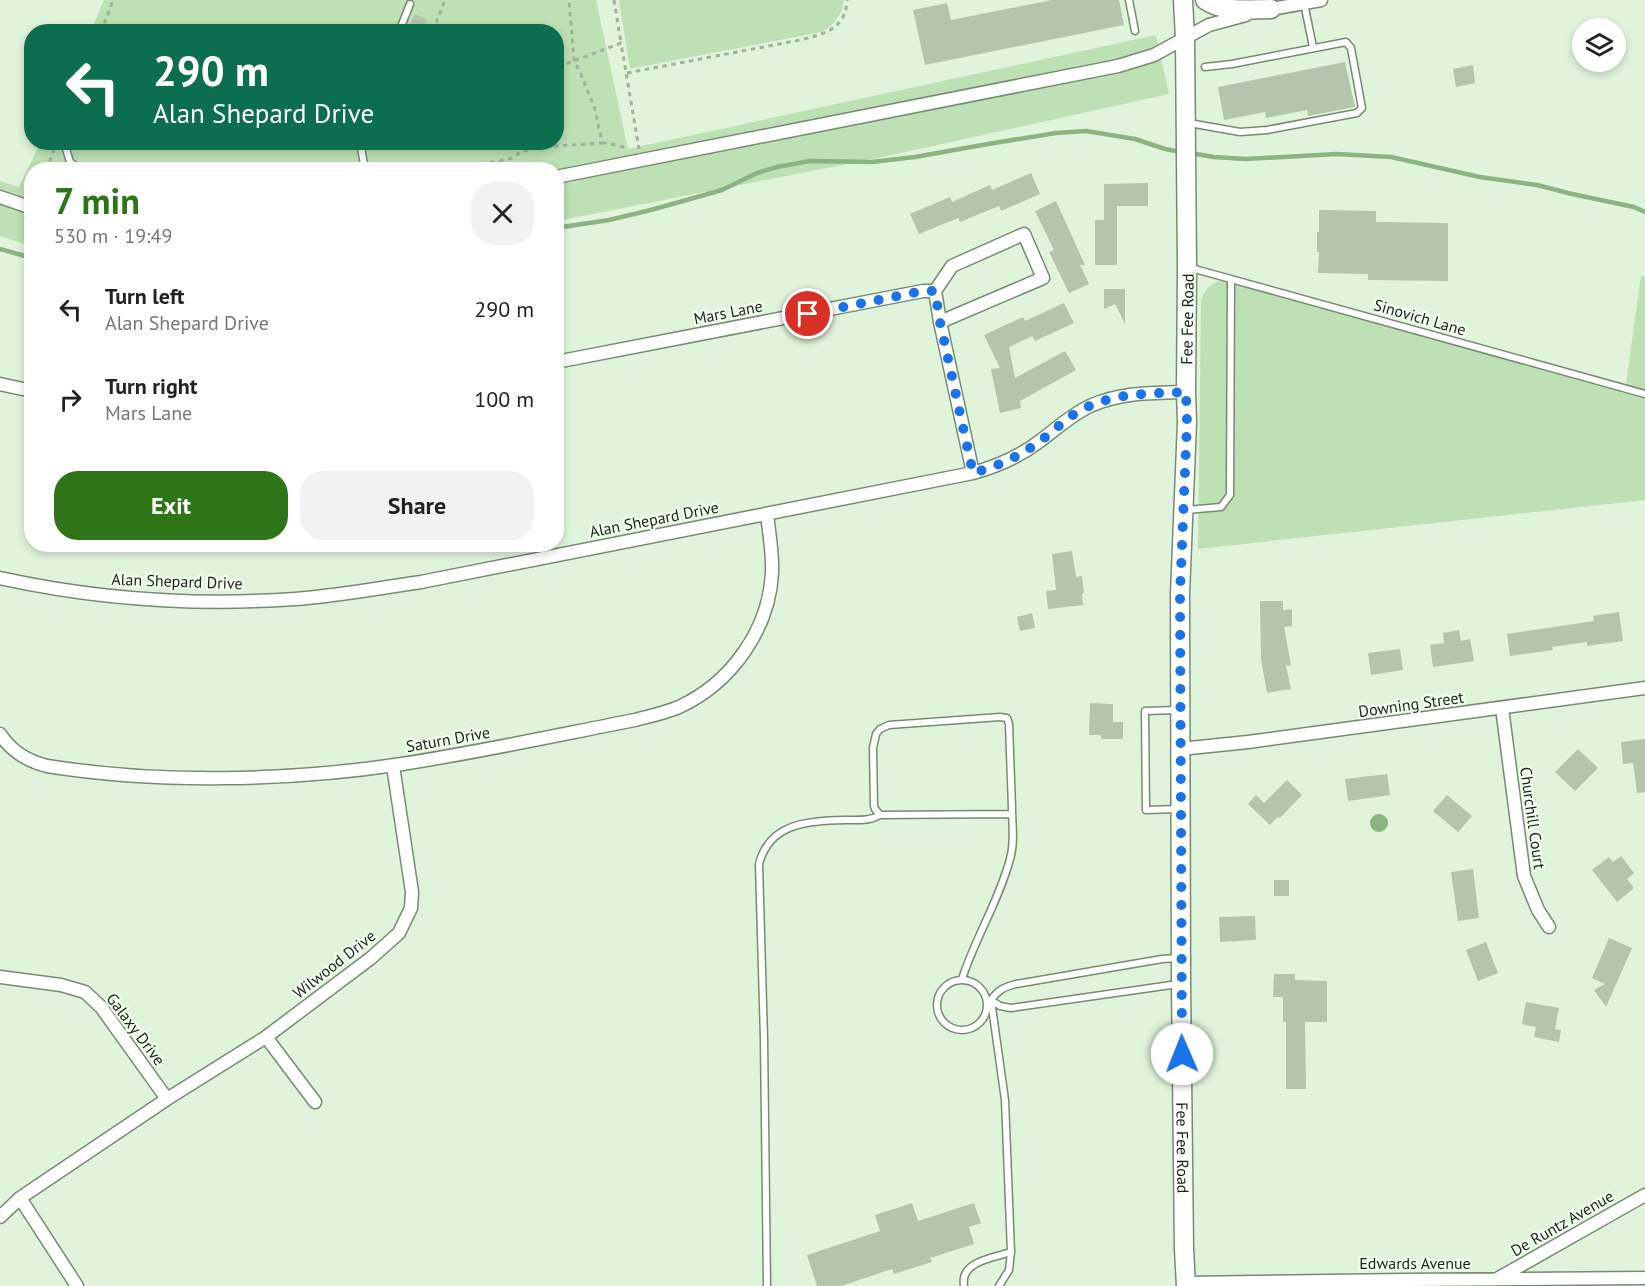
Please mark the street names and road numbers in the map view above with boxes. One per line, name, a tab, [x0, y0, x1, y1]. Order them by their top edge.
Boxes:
street label: Fee Fee Road	[1176, 273, 1198, 365]
street label: Sinovich Lane	[1372, 294, 1468, 340]
street label: Mars Lane	[692, 296, 764, 328]
street label: Alan Shepard Drive	[588, 497, 720, 541]
street label: Alan Shepard Drive	[111, 569, 243, 593]
street label: Downing Street	[1357, 687, 1466, 721]
street label: Saturn Drive	[405, 722, 491, 756]
street label: Churchill Court	[1516, 766, 1550, 871]
street label: Wilwood Drive	[289, 925, 379, 1003]
street label: Galaxy Drive	[102, 989, 170, 1069]
street label: Fee Fee Road	[1172, 1102, 1193, 1193]
street label: De Runtz Avenue	[1507, 1185, 1617, 1261]
street label: Edwards Avenue	[1359, 1253, 1471, 1273]

